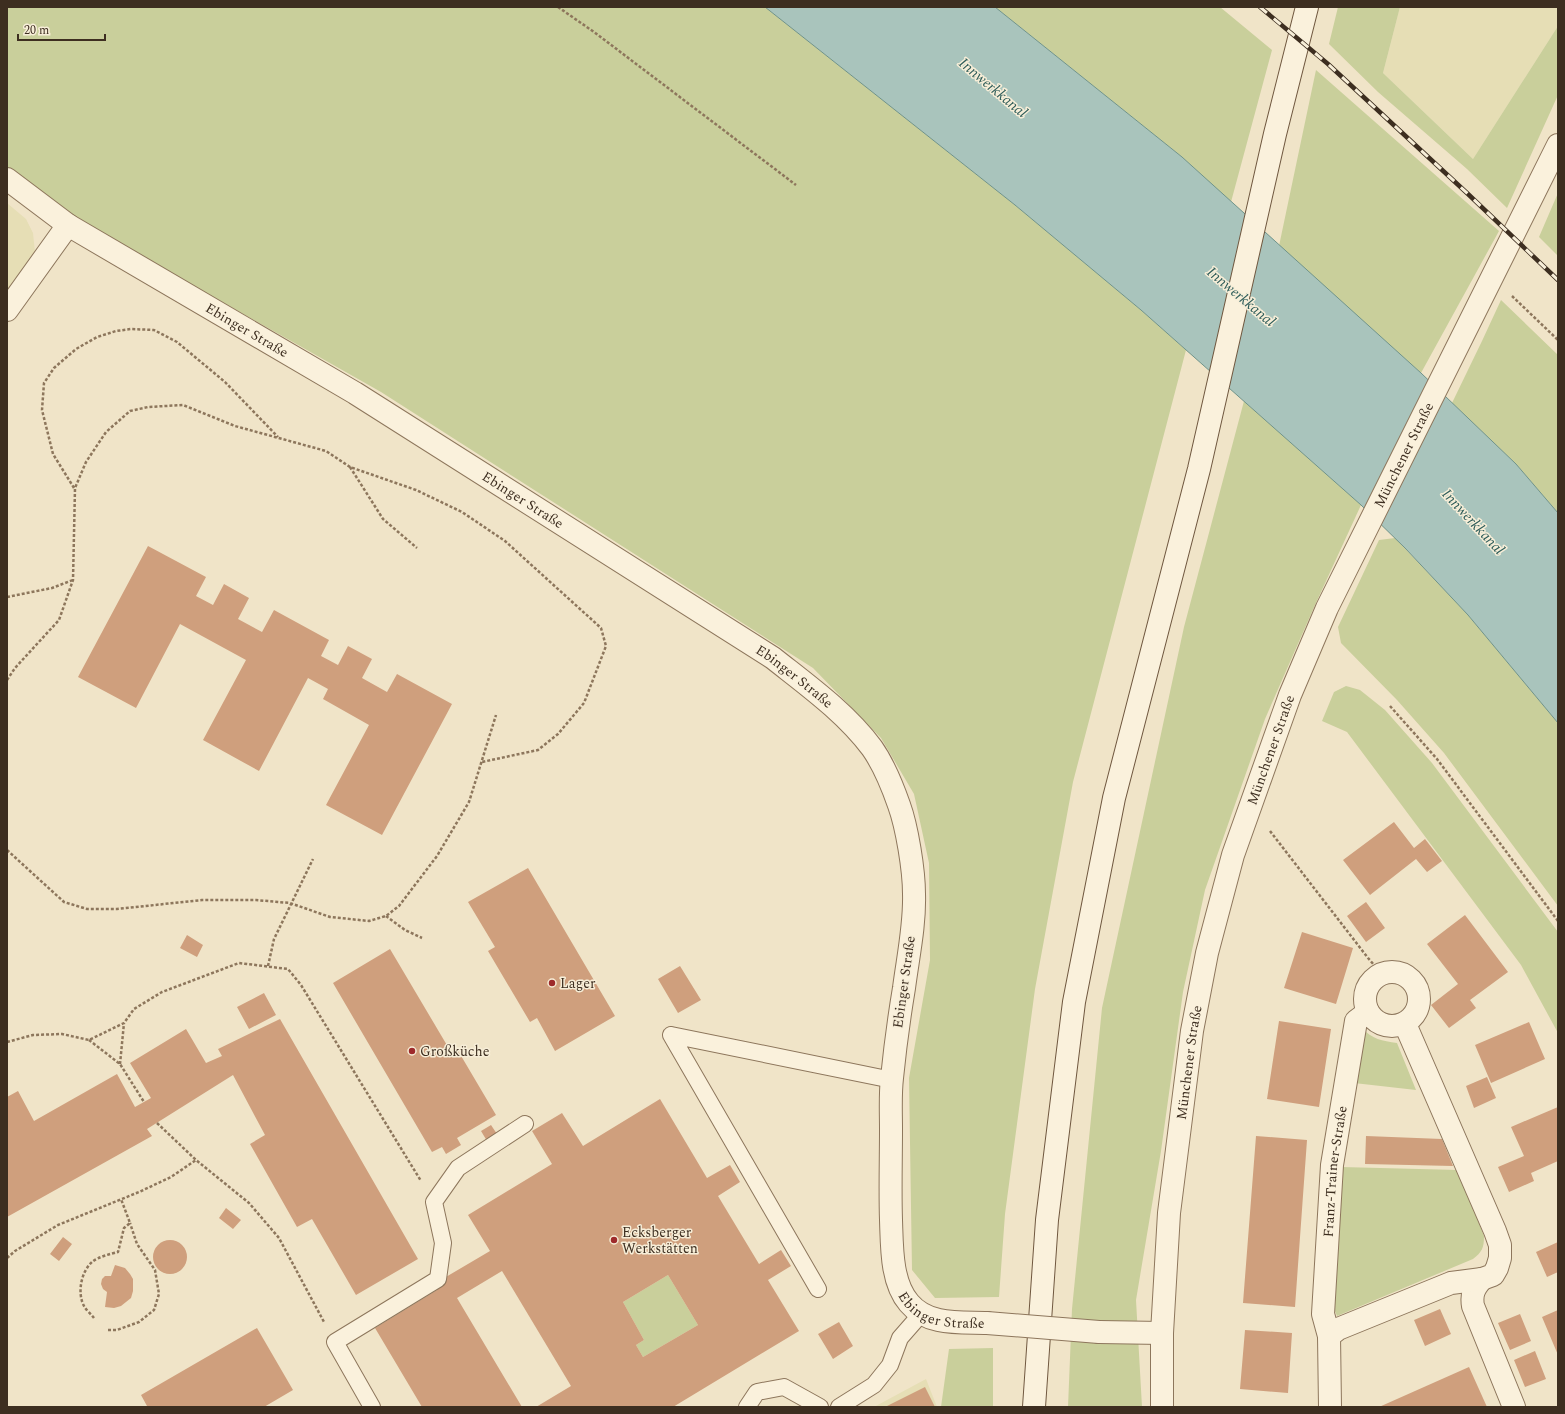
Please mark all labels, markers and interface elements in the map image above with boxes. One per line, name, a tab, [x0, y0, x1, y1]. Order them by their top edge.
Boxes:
scale bar	[18, 16, 105, 42]
text: 20 m	[24, 21, 49, 40]
water label: Innwerkkanal	[954, 52, 1033, 124]
water label: Innwerkkanal	[1202, 261, 1281, 333]
street label: Ebinger Straße	[202, 297, 293, 363]
street label: Münchener Straße	[1368, 398, 1439, 511]
street label: Ebinger Straße	[478, 466, 568, 534]
water label: Innwerkkanal	[1436, 484, 1510, 561]
street label: Ebinger Straße	[752, 639, 838, 713]
street label: Münchener Straße	[1241, 692, 1300, 808]
street label: Ebinger Straße	[887, 934, 921, 1030]
place label: Lager	[560, 973, 596, 994]
marker: Lager	[547, 978, 557, 988]
street label: Münchener Straße	[1170, 1003, 1207, 1121]
place label: Großküche	[420, 1041, 490, 1062]
marker: Großküche	[407, 1046, 417, 1056]
street label: Franz-Trainer-Straße	[1317, 1104, 1352, 1238]
place label: Ecksberger Werkstätten	[622, 1222, 698, 1259]
marker: Ecksberger Werkstätten	[609, 1235, 619, 1245]
street label: Ebinger Straße	[893, 1287, 985, 1333]

